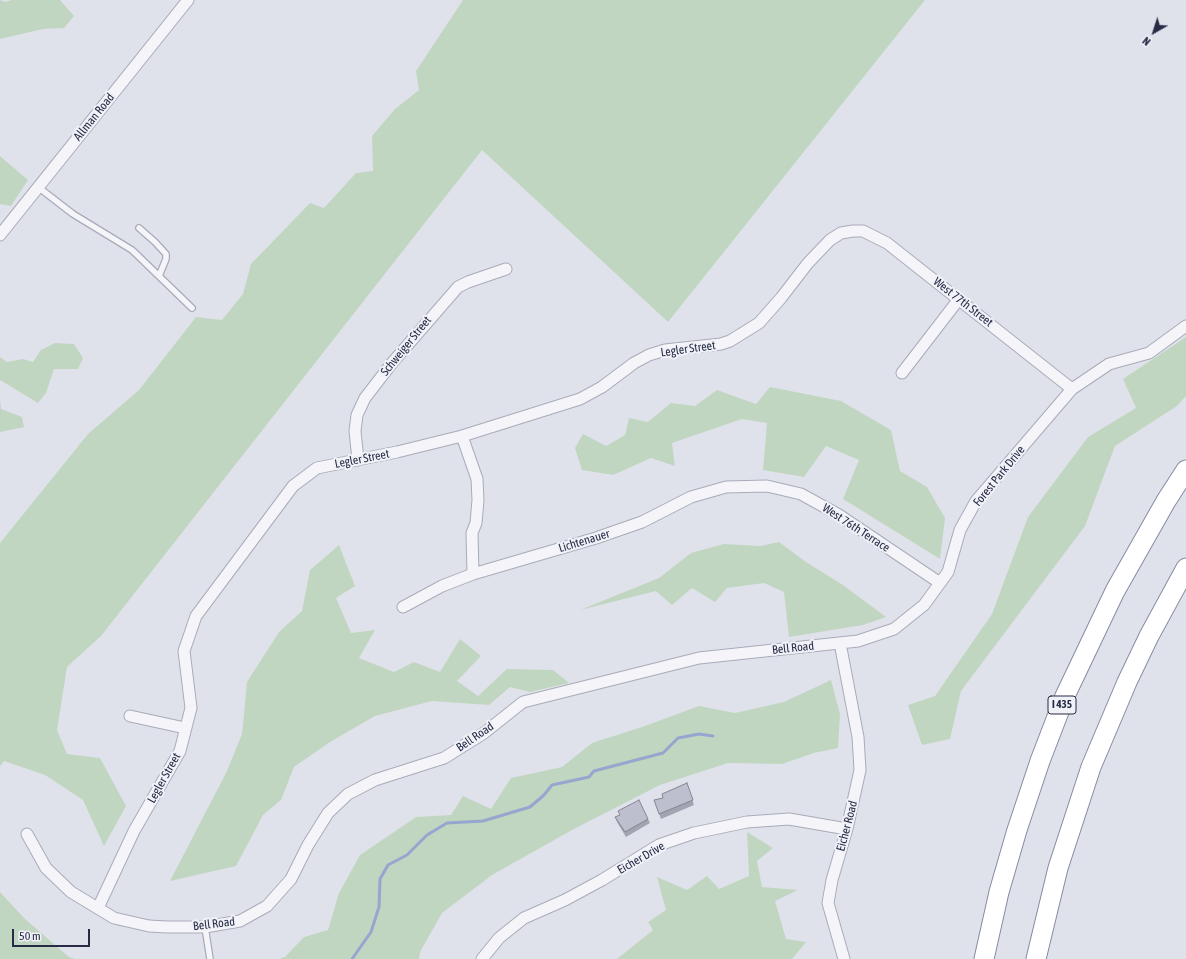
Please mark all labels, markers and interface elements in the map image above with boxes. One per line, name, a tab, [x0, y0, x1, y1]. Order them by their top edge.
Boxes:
north arrow	[1134, 12, 1174, 52]
text: N	[1140, 35, 1153, 48]
street label: Allman Road	[71, 90, 117, 144]
street label: West 77th Street	[930, 274, 996, 330]
street label: Schweiger Street	[378, 313, 434, 379]
street label: Legler Street	[660, 338, 716, 360]
street label: Forest Park Drive	[970, 443, 1028, 509]
street label: Legler Street	[333, 447, 391, 471]
street label: West 76th Terrace	[820, 501, 892, 555]
street label: Lichtenauer	[557, 526, 611, 556]
street label: Bell Road	[771, 639, 815, 657]
road number: I 435	[1048, 696, 1076, 714]
street label: Bell Road	[454, 719, 496, 755]
street label: Legler Street	[144, 750, 184, 806]
street label: Eicher Road	[833, 799, 861, 853]
street label: Eicher Drive	[615, 839, 667, 877]
street label: Bell Road	[192, 914, 236, 934]
scale bar	[14, 921, 92, 947]
text: 50 m	[19, 929, 41, 943]

